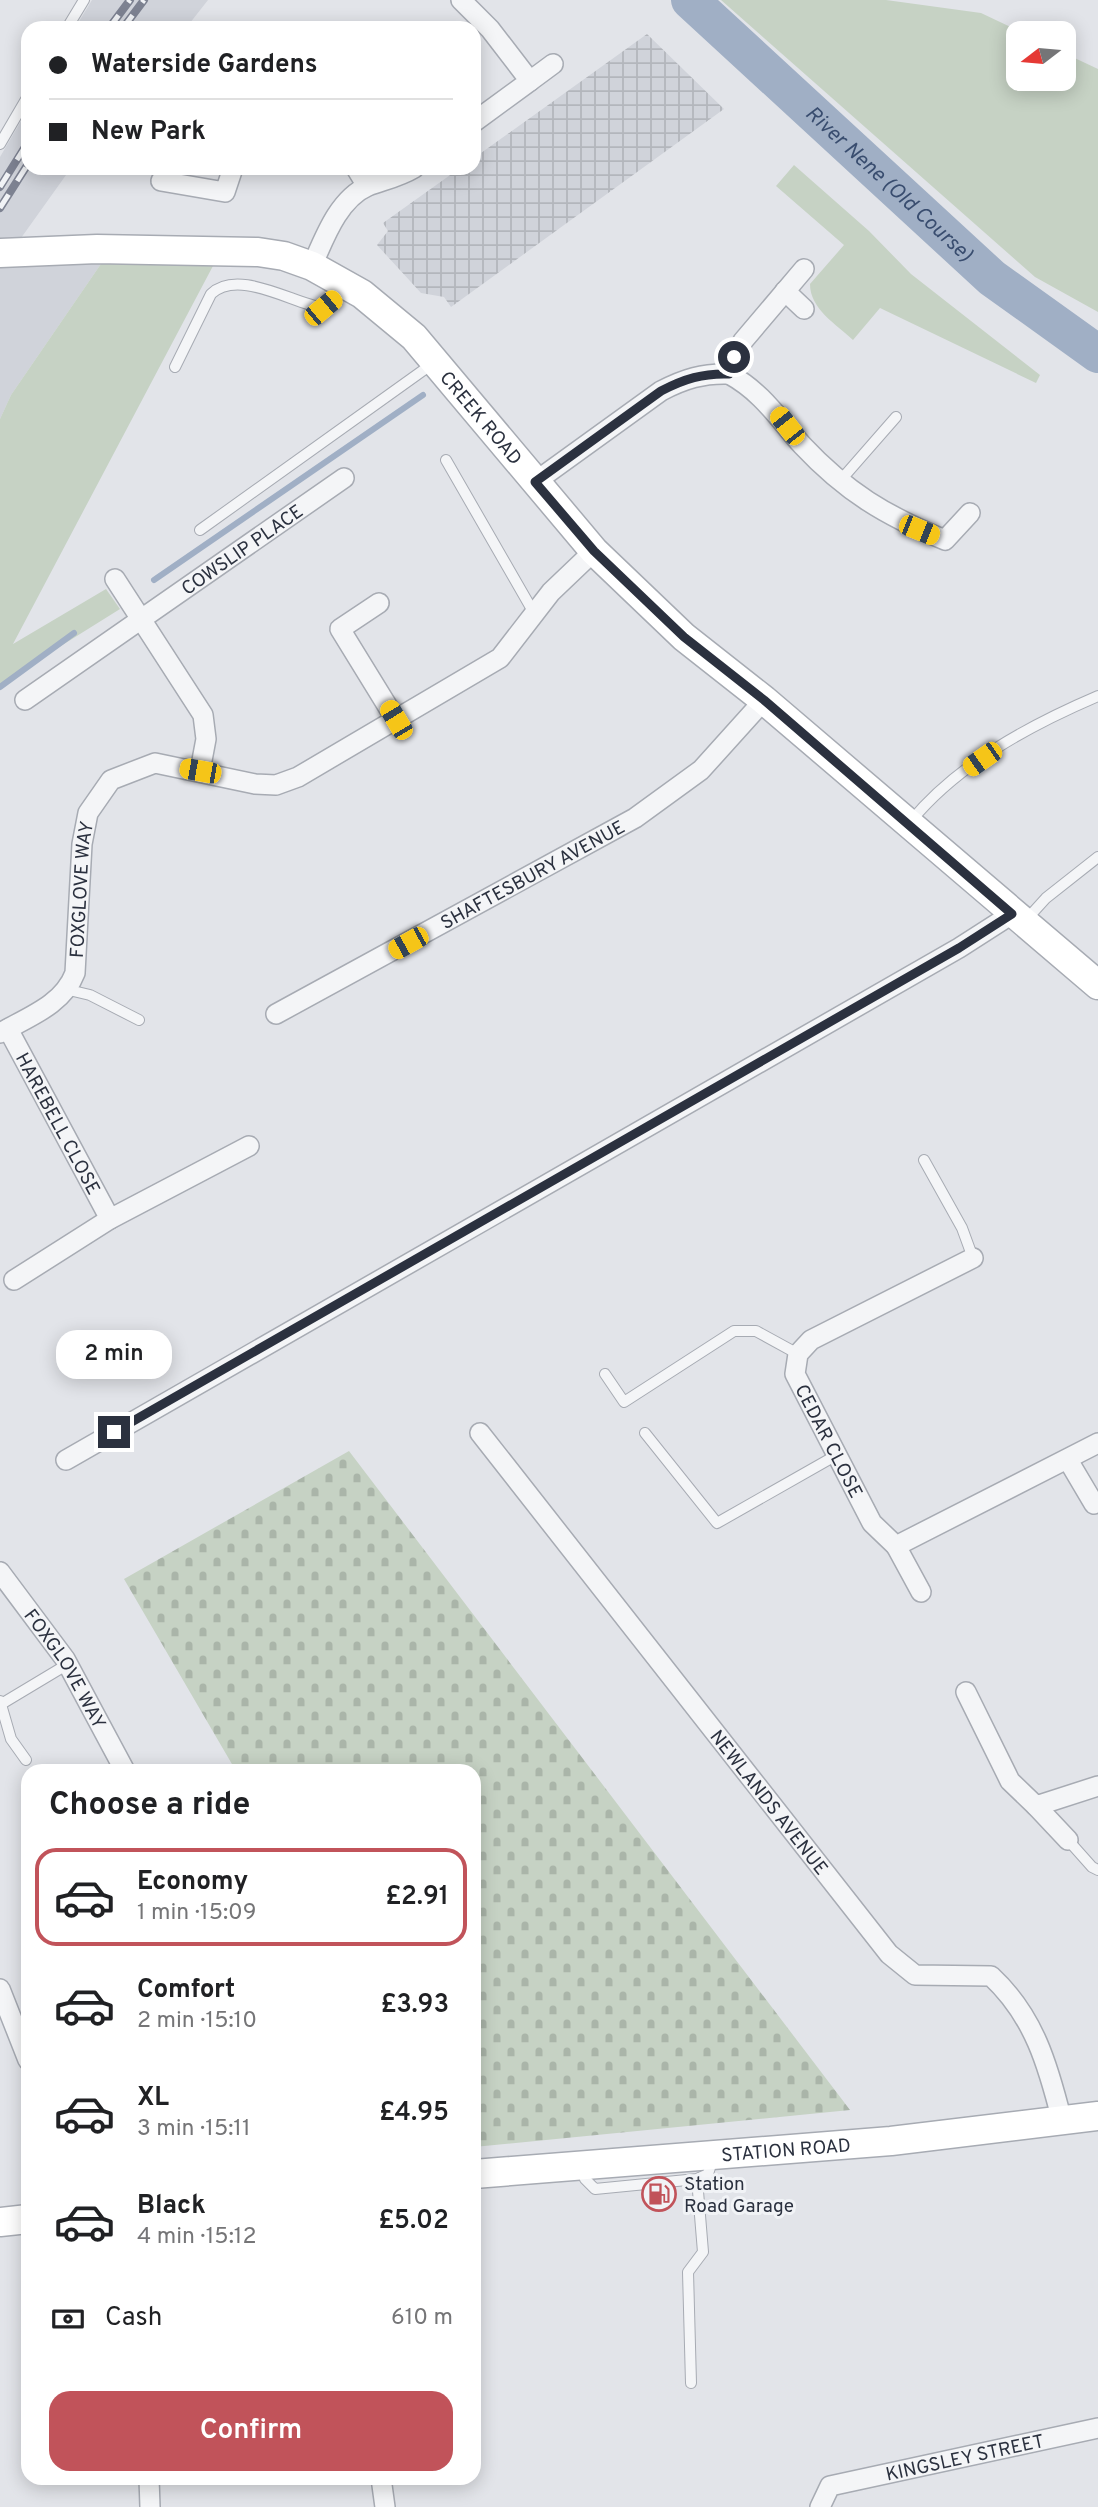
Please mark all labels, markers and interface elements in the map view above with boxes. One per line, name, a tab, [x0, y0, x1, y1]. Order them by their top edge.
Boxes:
north arrow	[1006, 21, 1076, 91]
map controls	[1006, 21, 1076, 91]
text: Waterside Gardens	[91, 49, 318, 82]
water label: River Nene (Old Course)	[799, 101, 978, 269]
text: New Park	[91, 116, 206, 149]
car	[301, 286, 346, 330]
route start	[718, 341, 750, 373]
street label: CREEK ROAD	[434, 367, 526, 471]
car	[766, 403, 809, 449]
street label: COWSLIP PLACE	[177, 500, 308, 602]
car	[896, 512, 943, 548]
car	[377, 697, 416, 743]
car	[959, 738, 1006, 780]
car	[178, 757, 223, 785]
street label: SHAFTESBURY AVENUE	[437, 816, 630, 936]
street label: FOXGLOVE WAY	[66, 819, 100, 959]
car	[385, 924, 432, 962]
street label: HAREBELL CLOSE	[9, 1049, 105, 1199]
callout: 2 min	[56, 1330, 172, 1380]
text: 2 min	[84, 1340, 144, 1369]
street label: CEDAR CLOSE	[788, 1381, 867, 1502]
route end	[98, 1416, 130, 1448]
street label: FOXGLOVE WAY	[18, 1605, 110, 1734]
street label: NEWLANDS AVENUE	[704, 1726, 832, 1880]
text: Choose a ride	[49, 1786, 250, 1826]
icon: car	[53, 1866, 116, 1929]
text: Economy	[137, 1866, 248, 1899]
text: £2.91	[385, 1881, 449, 1914]
text: 1 min · 15:09	[137, 1899, 257, 1928]
icon: car	[53, 1974, 116, 2037]
text: Comfort	[137, 1974, 235, 2007]
text: £3.93	[381, 1989, 449, 2022]
text: 2 min · 15:10	[137, 2007, 257, 2036]
icon: car	[53, 2082, 116, 2145]
text: XL	[137, 2082, 169, 2115]
text: £4.95	[379, 2097, 449, 2130]
text: 3 min · 15:11	[137, 2115, 251, 2144]
street label: STATION ROAD	[721, 2134, 852, 2168]
place label: Station Road Garage	[684, 2173, 794, 2219]
fuel station icon: Station Road Garage	[640, 2175, 678, 2213]
icon: car	[53, 2190, 116, 2253]
text: Black	[137, 2190, 206, 2223]
text: £5.02	[378, 2205, 449, 2238]
text: 4 min · 15:12	[137, 2223, 256, 2252]
icon: cash	[49, 2300, 87, 2338]
text: Cash	[105, 2302, 162, 2335]
text: 610 m	[391, 2304, 453, 2333]
button: Confirm	[49, 2391, 453, 2471]
street label: KINGSLEY STREET	[884, 2430, 1047, 2488]

